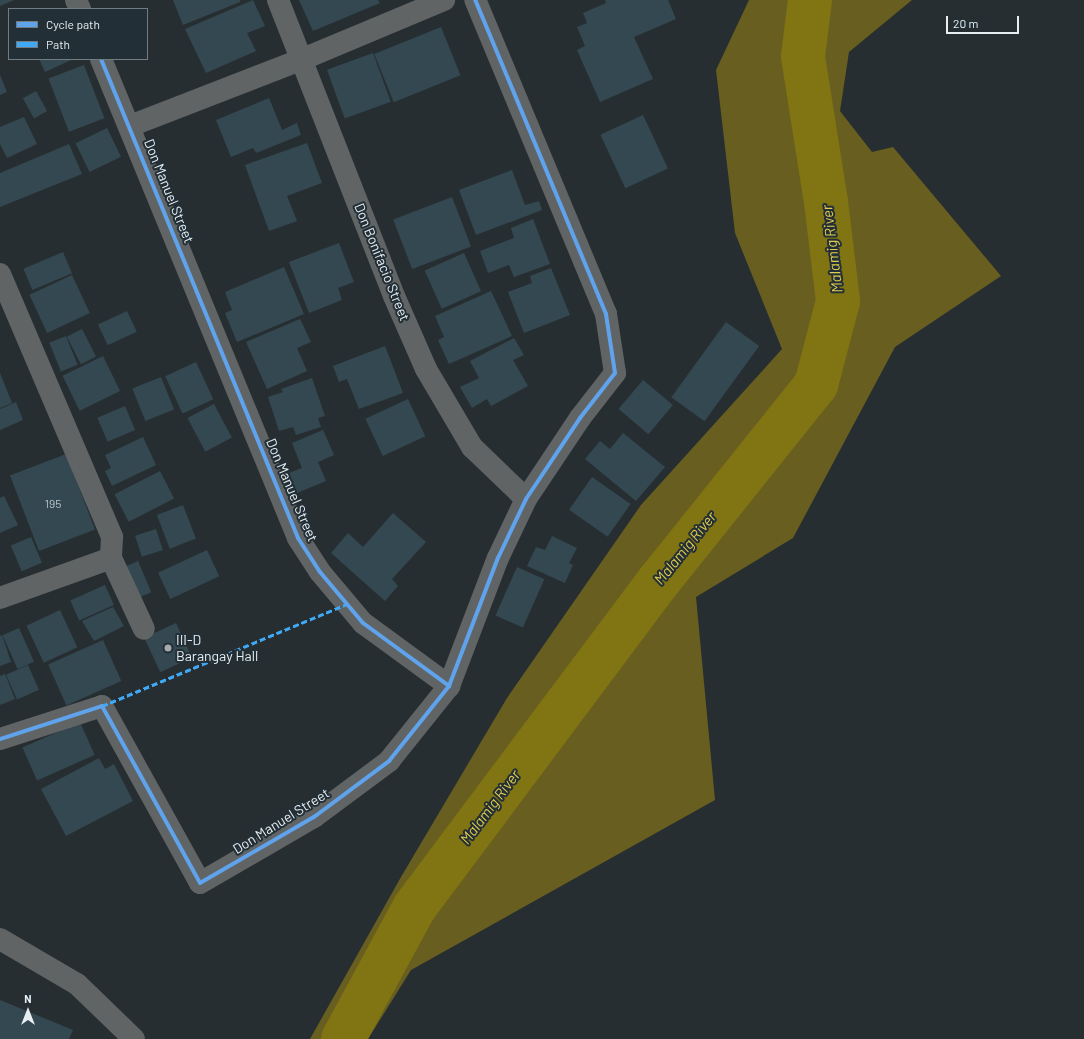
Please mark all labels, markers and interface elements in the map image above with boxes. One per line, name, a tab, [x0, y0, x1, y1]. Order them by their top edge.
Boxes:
legend	[8, 8, 148, 60]
scale bar	[948, 8, 1021, 34]
text: 20 m	[953, 16, 979, 30]
text: Cycle path	[46, 17, 100, 31]
text: Path	[46, 37, 70, 51]
street label: Don Manuel Street	[141, 137, 197, 245]
street label: Don Bonifacio Street	[351, 201, 413, 323]
water label: Malamig River	[818, 204, 846, 294]
street label: Don Manuel Street	[263, 436, 321, 544]
house number: 195	[45, 497, 61, 511]
water label: Malamig River	[650, 508, 720, 588]
place label: III-D Barangay Hall	[176, 632, 258, 664]
marker: III-D Barangay Hall	[163, 643, 173, 653]
water label: Malamig River	[456, 766, 524, 848]
street label: Don Manuel Street	[230, 785, 332, 857]
north arrow	[8, 991, 48, 1031]
text: N	[24, 992, 32, 1005]

